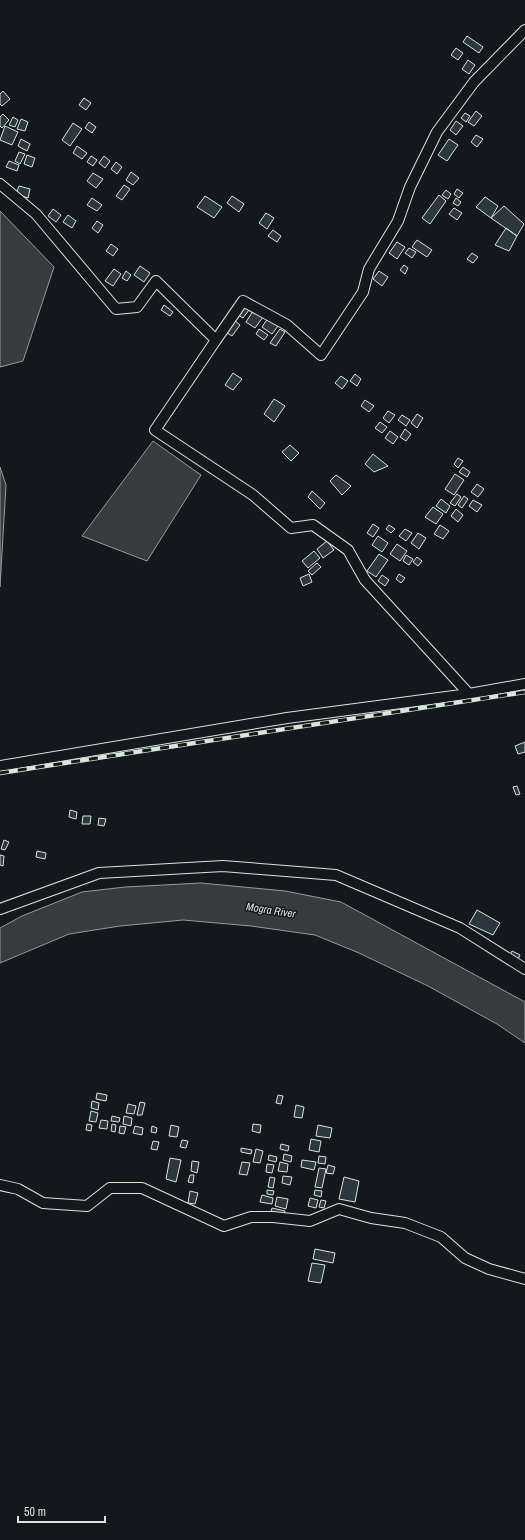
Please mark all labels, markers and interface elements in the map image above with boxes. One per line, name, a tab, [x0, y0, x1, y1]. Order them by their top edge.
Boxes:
water label: Mogra River	[245, 899, 298, 921]
scale bar	[18, 1498, 105, 1524]
text: 50 m	[24, 1504, 46, 1520]

